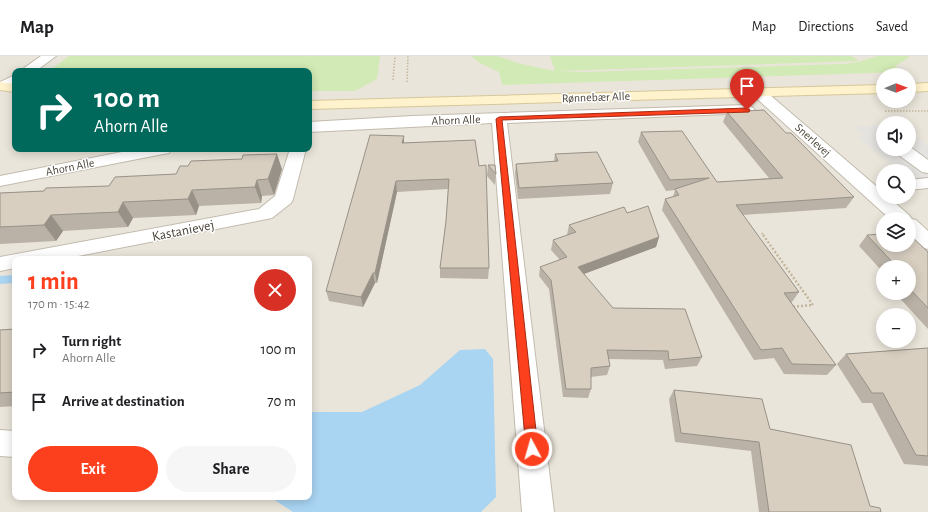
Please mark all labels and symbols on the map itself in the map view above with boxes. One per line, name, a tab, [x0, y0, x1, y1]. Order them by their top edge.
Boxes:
north arrow	[876, 68, 916, 108]
pin	[730, 69, 764, 110]
street label: Rønnebær Alle	[562, 90, 630, 104]
street label: Ahorn Alle	[431, 113, 481, 127]
street label: Snerlevej	[792, 121, 833, 160]
street label: Ahorn Alle	[45, 156, 95, 178]
street label: Kastanievej	[151, 218, 215, 244]
position arrow	[511, 428, 553, 470]

